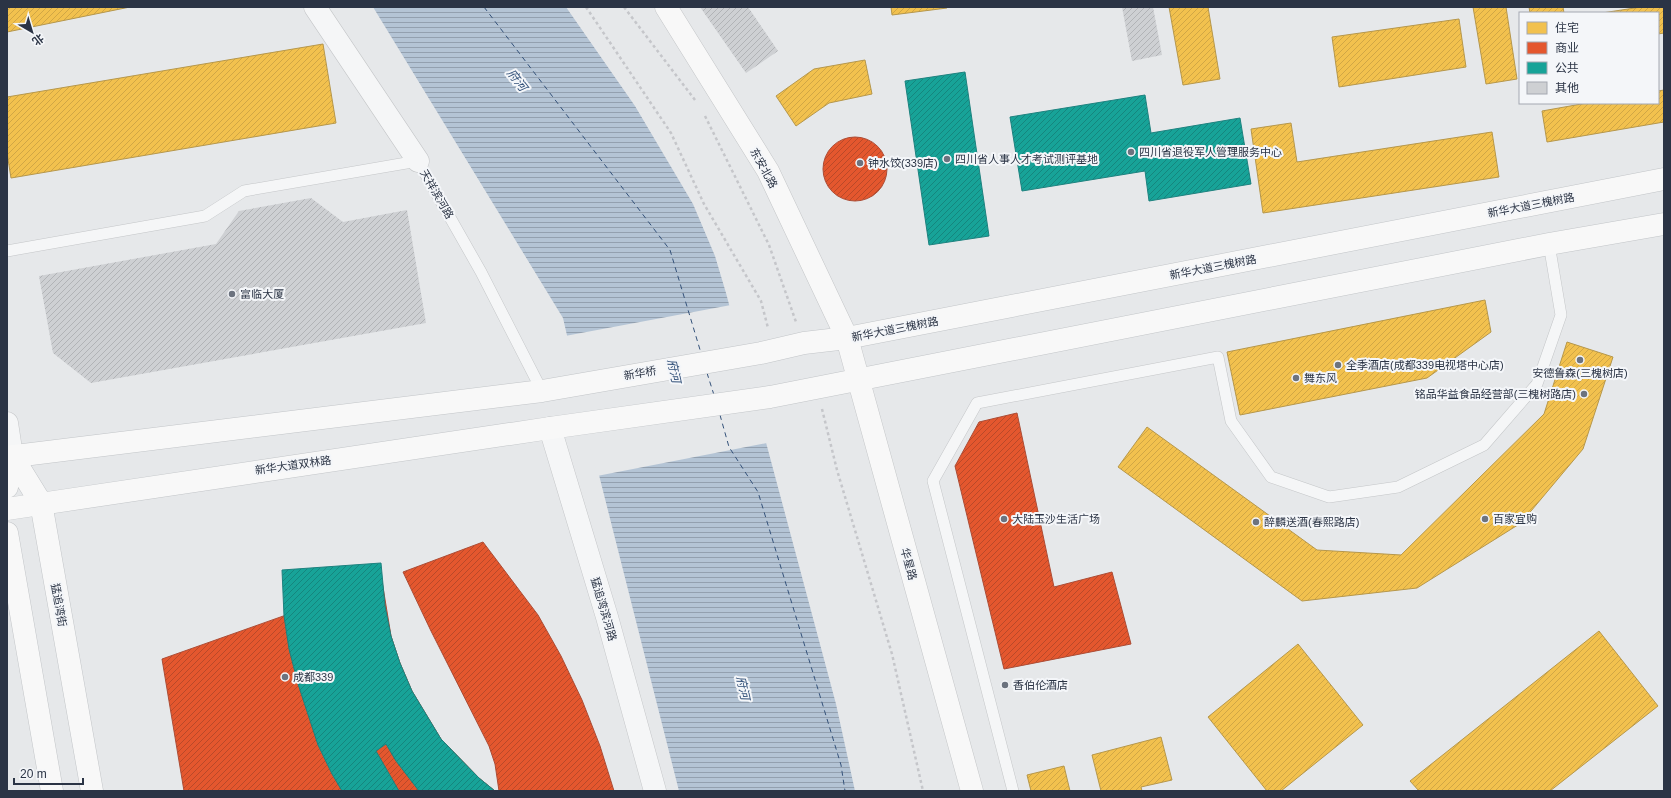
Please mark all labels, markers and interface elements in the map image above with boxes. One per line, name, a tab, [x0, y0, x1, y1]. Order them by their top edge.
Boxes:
north arrow	[12, 12, 52, 52]
legend	[1519, 12, 1659, 104]
text: 住宅	[1555, 21, 1579, 35]
text: 北	[30, 32, 46, 48]
text: 商业	[1555, 41, 1579, 55]
text: 公共	[1555, 61, 1579, 75]
water label: 府河	[504, 66, 531, 95]
text: 其他	[1555, 81, 1579, 95]
street label: 东安北路	[748, 146, 780, 190]
place label: 四川省退役军人管理服务中心	[1139, 146, 1282, 158]
marker: 四川省退役军人管理服务中心	[1126, 147, 1136, 157]
place label: 四川省人事人才考试测评基地	[955, 153, 1098, 165]
marker: 四川省人事人才考试测评基地	[942, 154, 952, 164]
place label: 钟水饺(339店)	[868, 157, 938, 169]
marker: 钟水饺(339店)	[855, 158, 865, 168]
street label: 天祥滨河路	[418, 167, 456, 221]
street label: 新华大道三槐树路	[1487, 191, 1575, 219]
street label: 新华大道三槐树路	[1169, 253, 1257, 281]
place label: 富临大厦	[240, 288, 284, 300]
marker: 富临大厦	[227, 289, 237, 299]
street label: 新华大道三槐树路	[851, 315, 939, 343]
marker: 安德鲁森(三槐树店)	[1575, 355, 1585, 365]
water label: 府河	[665, 358, 684, 386]
place label: 全季酒店(成都339电视塔中心店)	[1346, 359, 1504, 371]
marker: 全季酒店(成都339电视塔中心店)	[1333, 360, 1343, 370]
street label: 新华桥	[623, 364, 657, 382]
place label: 安德鲁森(三槐树店)	[1532, 367, 1628, 379]
place label: 舞东风	[1304, 372, 1337, 384]
marker: 舞东风	[1291, 373, 1301, 383]
place label: 铭品华益食品经营部(三槐树路店)	[1415, 388, 1576, 400]
marker: 铭品华益食品经营部(三槐树路店)	[1579, 389, 1589, 399]
street label: 新华大道双林路	[254, 454, 332, 476]
place label: 大陆玉沙生活广场	[1012, 513, 1100, 525]
place label: 百家宜购	[1493, 513, 1537, 525]
marker: 大陆玉沙生活广场	[999, 514, 1009, 524]
marker: 百家宜购	[1480, 514, 1490, 524]
place label: 醉麟送酒(春熙路店)	[1264, 516, 1359, 528]
marker: 醉麟送酒(春熙路店)	[1251, 517, 1261, 527]
street label: 华星路	[899, 547, 919, 581]
street label: 猛追湾滨河路	[589, 576, 619, 642]
street label: 猛追湾街	[49, 582, 69, 628]
place label: 成都339	[293, 671, 333, 683]
marker: 成都339	[280, 672, 290, 682]
water label: 府河	[734, 675, 753, 703]
place label: 香伯伦酒店	[1013, 679, 1068, 691]
marker: 香伯伦酒店	[1000, 680, 1010, 690]
scale bar	[14, 760, 83, 786]
text: 20 m	[20, 767, 47, 781]

